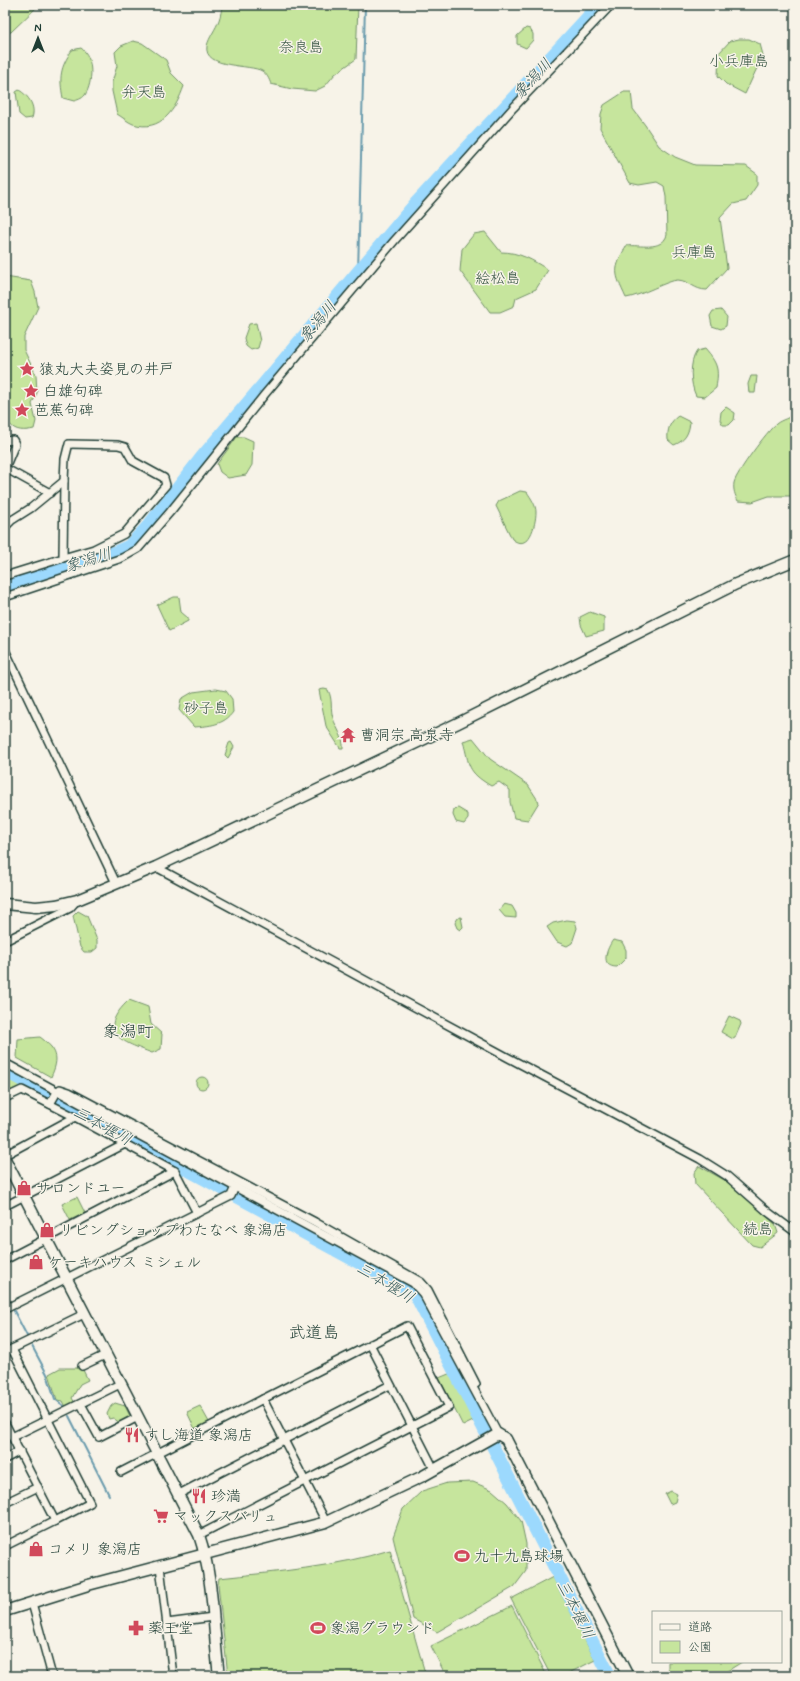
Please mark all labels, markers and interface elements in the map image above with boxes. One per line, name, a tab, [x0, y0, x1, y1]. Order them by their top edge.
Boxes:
north arrow	[18, 18, 58, 58]
text: N	[34, 22, 42, 36]
park label: 奈良島	[278, 38, 324, 58]
park label: 小兵庫島	[709, 52, 769, 72]
water label: 象潟川	[509, 54, 557, 104]
park label: 弁天島	[121, 83, 167, 103]
park label: 兵庫島	[671, 243, 717, 263]
park label: 絵松島	[475, 269, 521, 289]
water label: 象潟川	[295, 297, 342, 347]
place icon: 猿丸大夫姿見の井戸	[18, 360, 36, 378]
place label: 猿丸大夫姿見の井戸	[39, 360, 174, 380]
place icon: 白雄句碑	[22, 382, 40, 400]
place label: 白雄句碑	[43, 382, 103, 402]
place icon: 芭蕉句碑	[13, 401, 31, 419]
place label: 芭蕉句碑	[34, 401, 94, 421]
water label: 象潟川	[62, 543, 115, 578]
park label: 砂子島	[183, 699, 229, 719]
temple icon: 曹洞宗 高泉寺	[339, 726, 357, 744]
place label: 曹洞宗 高泉寺	[360, 726, 454, 746]
district label: 象潟町	[103, 1021, 154, 1043]
water label: 三本堰川	[69, 1102, 135, 1151]
shop icon: サロンドユー	[15, 1179, 33, 1197]
place label: サロンドユー	[36, 1179, 125, 1199]
park label: 続島	[743, 1220, 773, 1240]
shop icon: リビングショップわたなべ 象潟店	[38, 1221, 56, 1239]
place label: リビングショップわたなべ 象潟店	[59, 1221, 287, 1241]
shop icon: ケーキハウス ミシェル	[27, 1253, 45, 1271]
place label: ケーキハウス ミシェル	[48, 1253, 201, 1273]
water label: 三本堰川	[352, 1258, 418, 1309]
district label: 武道島	[289, 1322, 340, 1344]
restaurant icon: すし海道 象潟店	[123, 1426, 141, 1444]
place label: すし海道 象潟店	[144, 1426, 253, 1446]
restaurant icon: 珍満	[190, 1487, 208, 1505]
place label: 珍満	[211, 1487, 241, 1507]
supermarket icon: マックスバリュ	[152, 1507, 170, 1525]
place label: マックスバリュ	[173, 1507, 278, 1527]
shop icon: コメリ 象潟店	[27, 1540, 45, 1558]
place label: コメリ 象潟店	[48, 1540, 142, 1560]
sports icon: 九十九島球場	[453, 1547, 471, 1565]
place label: 九十九島球場	[474, 1547, 564, 1567]
water label: 三本堰川	[551, 1576, 599, 1643]
legend	[652, 1611, 782, 1663]
pharmacy icon: 薬王堂	[127, 1619, 145, 1637]
place label: 薬王堂	[148, 1619, 193, 1639]
sports icon: 象潟グラウンド	[309, 1619, 327, 1637]
place label: 象潟グラウンド	[330, 1619, 435, 1639]
text: 道路	[688, 1620, 712, 1636]
text: 公園	[688, 1640, 712, 1656]

